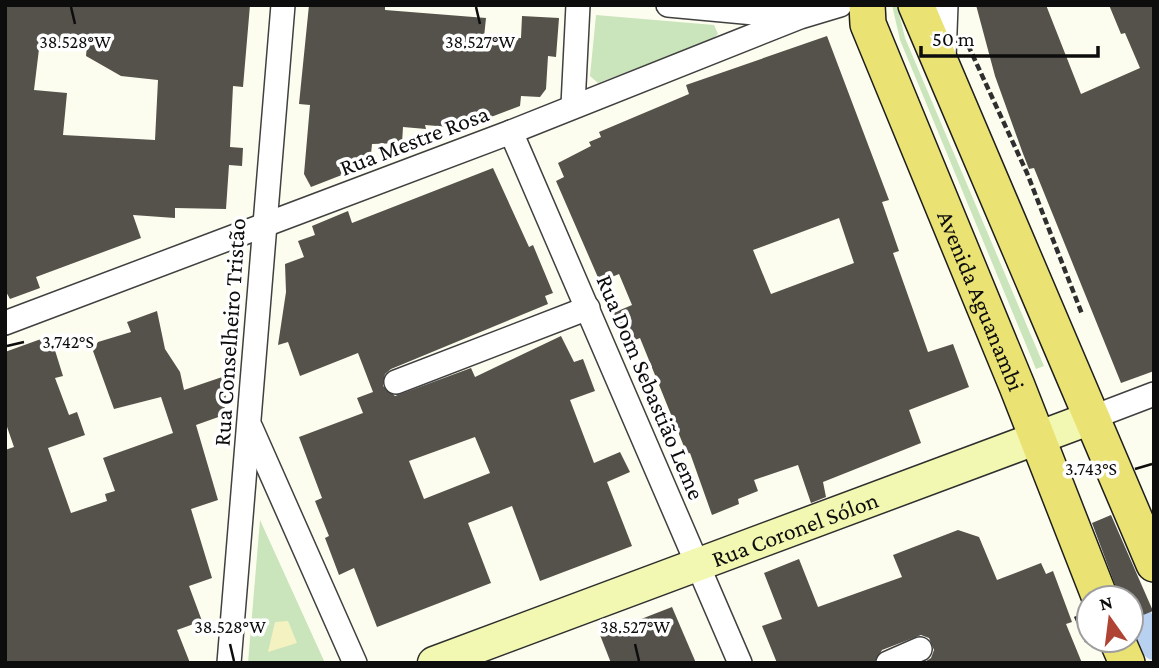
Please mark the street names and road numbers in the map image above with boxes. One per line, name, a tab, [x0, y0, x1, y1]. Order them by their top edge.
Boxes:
street label: Rua Mestre Rosa	[336, 99, 492, 181]
street label: Avenida Aguanambi	[933, 206, 1031, 395]
street label: Rua Conselheiro Tristão	[208, 217, 250, 447]
street label: Rua Dom Sebastião Leme	[591, 271, 711, 503]
street label: Rua Coronel Sólon	[708, 485, 882, 572]

